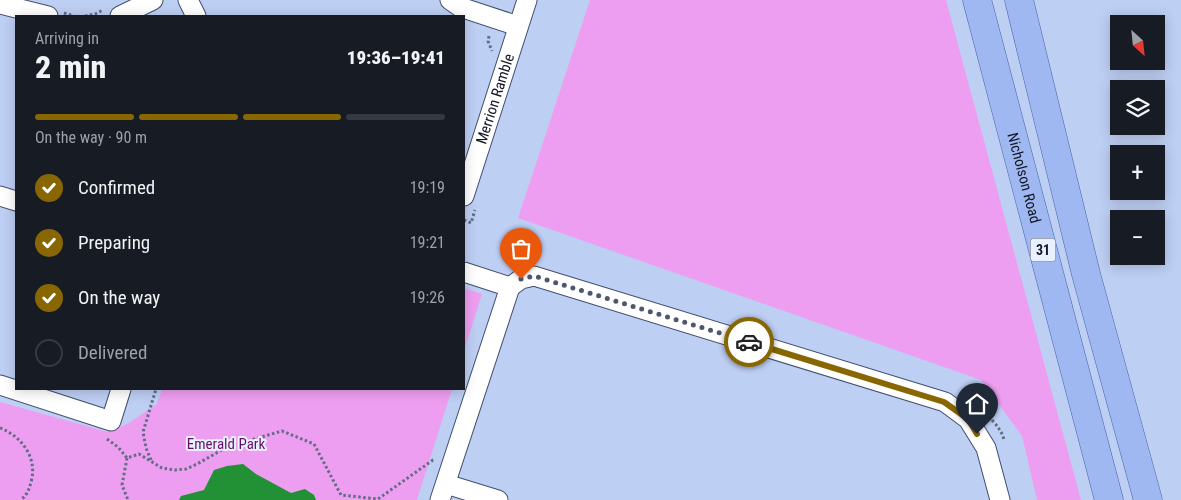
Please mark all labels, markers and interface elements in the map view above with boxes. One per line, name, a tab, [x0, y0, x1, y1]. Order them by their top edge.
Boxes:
north arrow	[1110, 15, 1165, 70]
map controls	[1110, 15, 1165, 265]
text: Arriving in	[35, 29, 99, 48]
text: 19:36–19:41	[347, 46, 445, 69]
text: 2 min	[35, 48, 106, 86]
street label: Merrion Ramble	[472, 52, 518, 146]
button: layers	[1110, 80, 1165, 135]
text: On the way · 90 m	[35, 128, 147, 147]
street label: Nicholson Road	[1003, 131, 1045, 225]
button: +	[1110, 145, 1165, 200]
icon: check	[35, 174, 63, 202]
text: Confirmed	[78, 176, 155, 199]
text: 19:19	[410, 178, 445, 197]
button: −	[1110, 210, 1165, 265]
pin	[500, 228, 542, 279]
icon: check	[35, 229, 63, 257]
text: Preparing	[78, 231, 150, 254]
text: 19:21	[410, 233, 445, 252]
icon: bag	[507, 235, 535, 263]
road number: 31	[1030, 238, 1056, 262]
icon: check	[35, 284, 63, 312]
text: On the way	[78, 286, 160, 309]
text: 19:26	[410, 288, 445, 307]
courier	[724, 317, 774, 367]
icon: car	[735, 328, 763, 356]
text: Delivered	[78, 341, 147, 364]
pin	[956, 383, 998, 434]
icon: home	[963, 390, 991, 418]
park label: Emerald Park	[187, 435, 265, 453]

